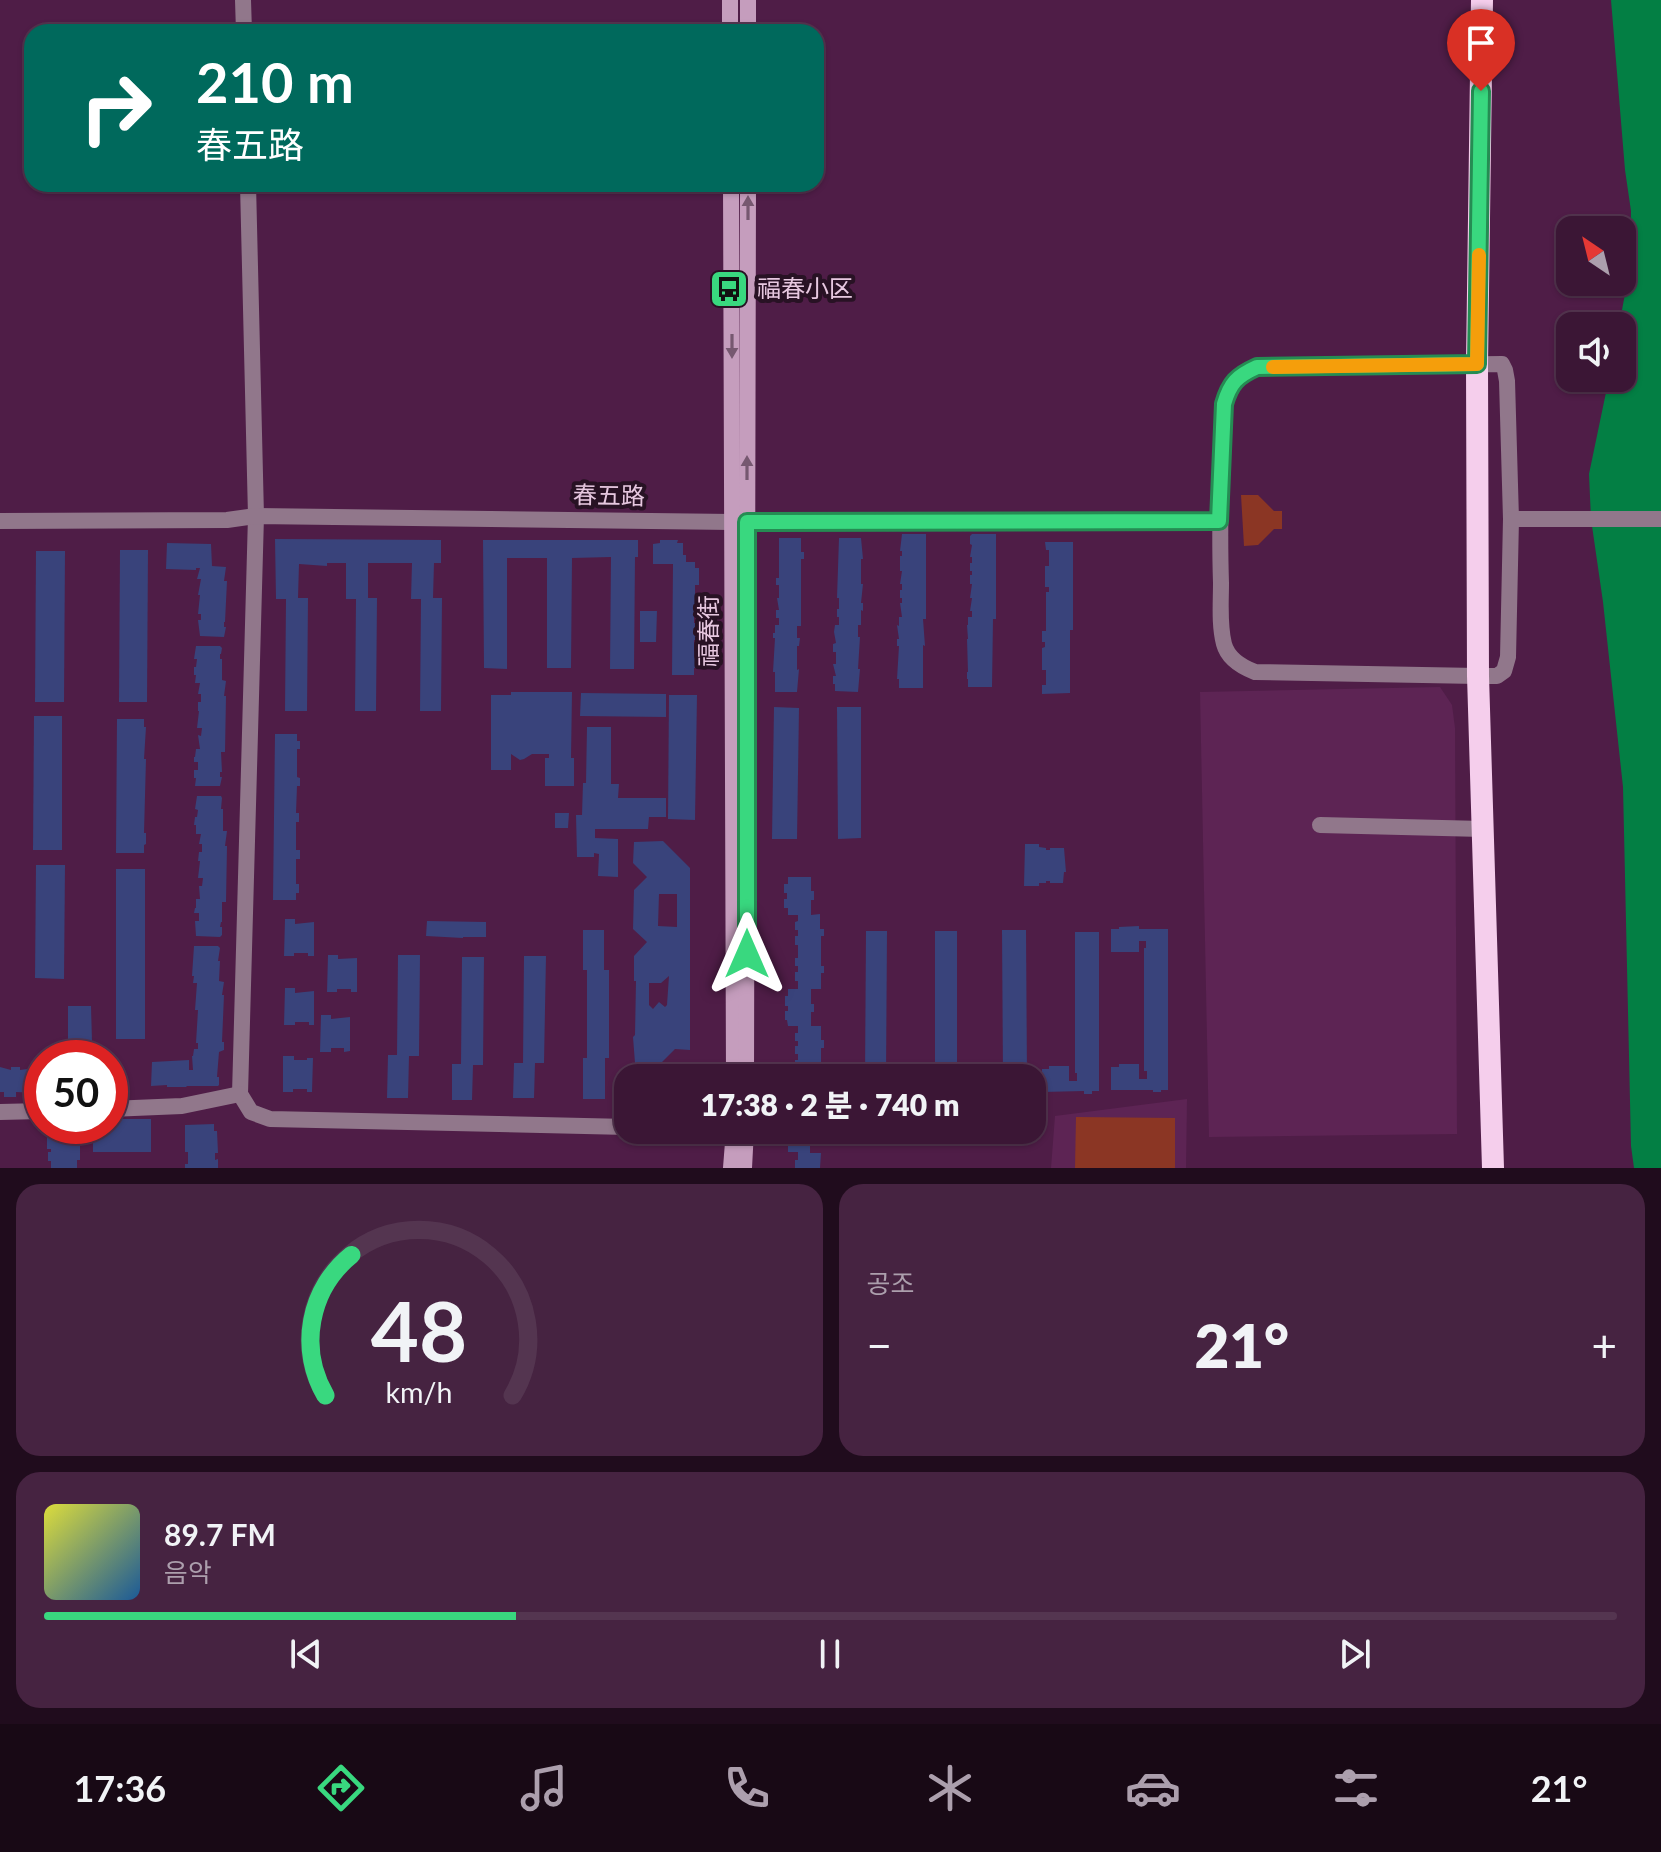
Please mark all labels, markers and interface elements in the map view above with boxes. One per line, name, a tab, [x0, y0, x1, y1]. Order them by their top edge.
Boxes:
pin	[1447, 9, 1515, 91]
icon: arrive	[1459, 21, 1503, 65]
text: 210 m	[196, 48, 354, 115]
icon: right	[64, 56, 168, 160]
text: 春五路	[196, 122, 304, 166]
one-way arrow	[742, 195, 754, 220]
north arrow	[1556, 216, 1636, 296]
map controls	[1556, 216, 1636, 392]
bus stop icon: 福春小区	[708, 268, 750, 310]
place label: 福春小区	[757, 273, 853, 302]
button: sound	[1556, 312, 1636, 392]
one-way arrow	[726, 334, 738, 359]
one-way arrow	[741, 455, 753, 480]
street label: 春五路	[573, 479, 645, 510]
street label: 福春街	[693, 595, 722, 667]
position arrow	[705, 912, 789, 996]
speed limit sign: 50	[24, 1040, 128, 1144]
text: 17:38 · 2 분 · 740 m	[700, 1086, 960, 1122]
text: 공조	[867, 1267, 914, 1299]
text: 48	[371, 1280, 468, 1380]
text: 21°	[1194, 1309, 1289, 1381]
text: −	[867, 1319, 892, 1371]
text: +	[1591, 1319, 1617, 1371]
text: km/h	[386, 1375, 453, 1409]
text: 89.7 FM	[164, 1516, 276, 1552]
text: 음악	[164, 1556, 212, 1588]
icon: previous	[284, 1632, 328, 1676]
icon: pause	[808, 1632, 852, 1676]
icon: next	[1333, 1632, 1377, 1676]
icon: directions	[313, 1760, 369, 1816]
icon: music	[516, 1760, 572, 1816]
icon: phone	[719, 1760, 775, 1816]
icon: climate	[922, 1760, 978, 1816]
icon: car	[1125, 1760, 1181, 1816]
icon: filters	[1328, 1760, 1384, 1816]
text: 17:36	[73, 1766, 166, 1810]
text: 21°	[1531, 1766, 1587, 1810]

